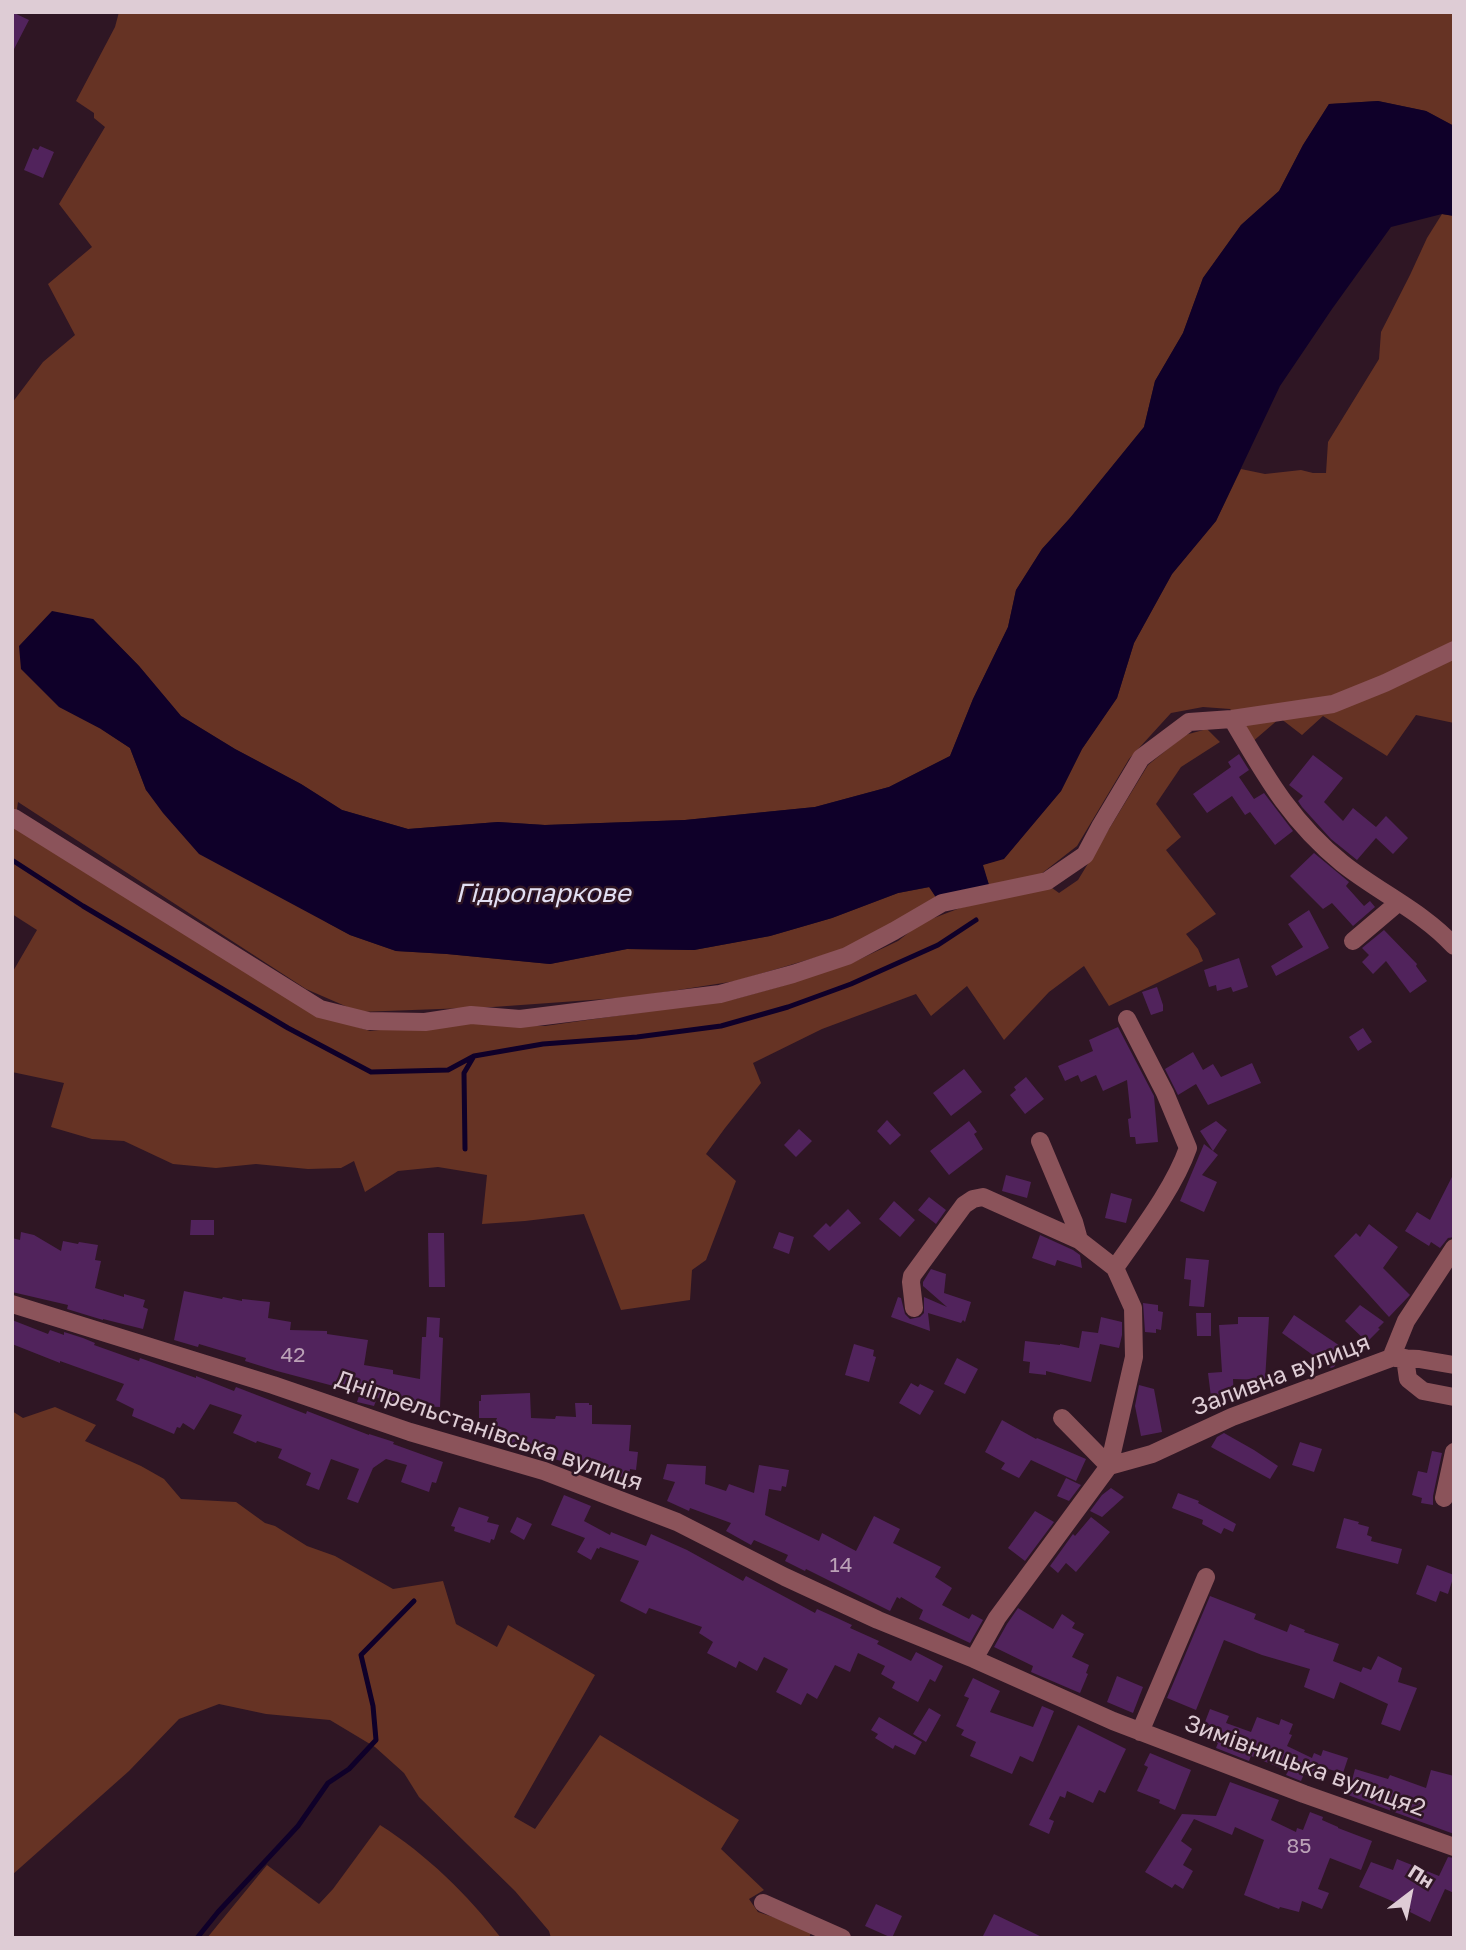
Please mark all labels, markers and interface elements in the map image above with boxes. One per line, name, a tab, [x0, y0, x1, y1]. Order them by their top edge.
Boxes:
water label: Гідропаркове	[456, 878, 630, 910]
street label: Заливна вулиця	[1188, 1328, 1374, 1422]
house number: 42	[281, 1342, 305, 1368]
street label: Дніпрельстанівська вулиця	[332, 1365, 646, 1497]
house number: 14	[830, 1552, 852, 1578]
street label: Зимівницька вулиця2	[1180, 1709, 1430, 1823]
house number: 85	[1287, 1833, 1311, 1859]
north arrow	[1375, 1859, 1445, 1929]
text: Пн	[1404, 1859, 1438, 1892]

